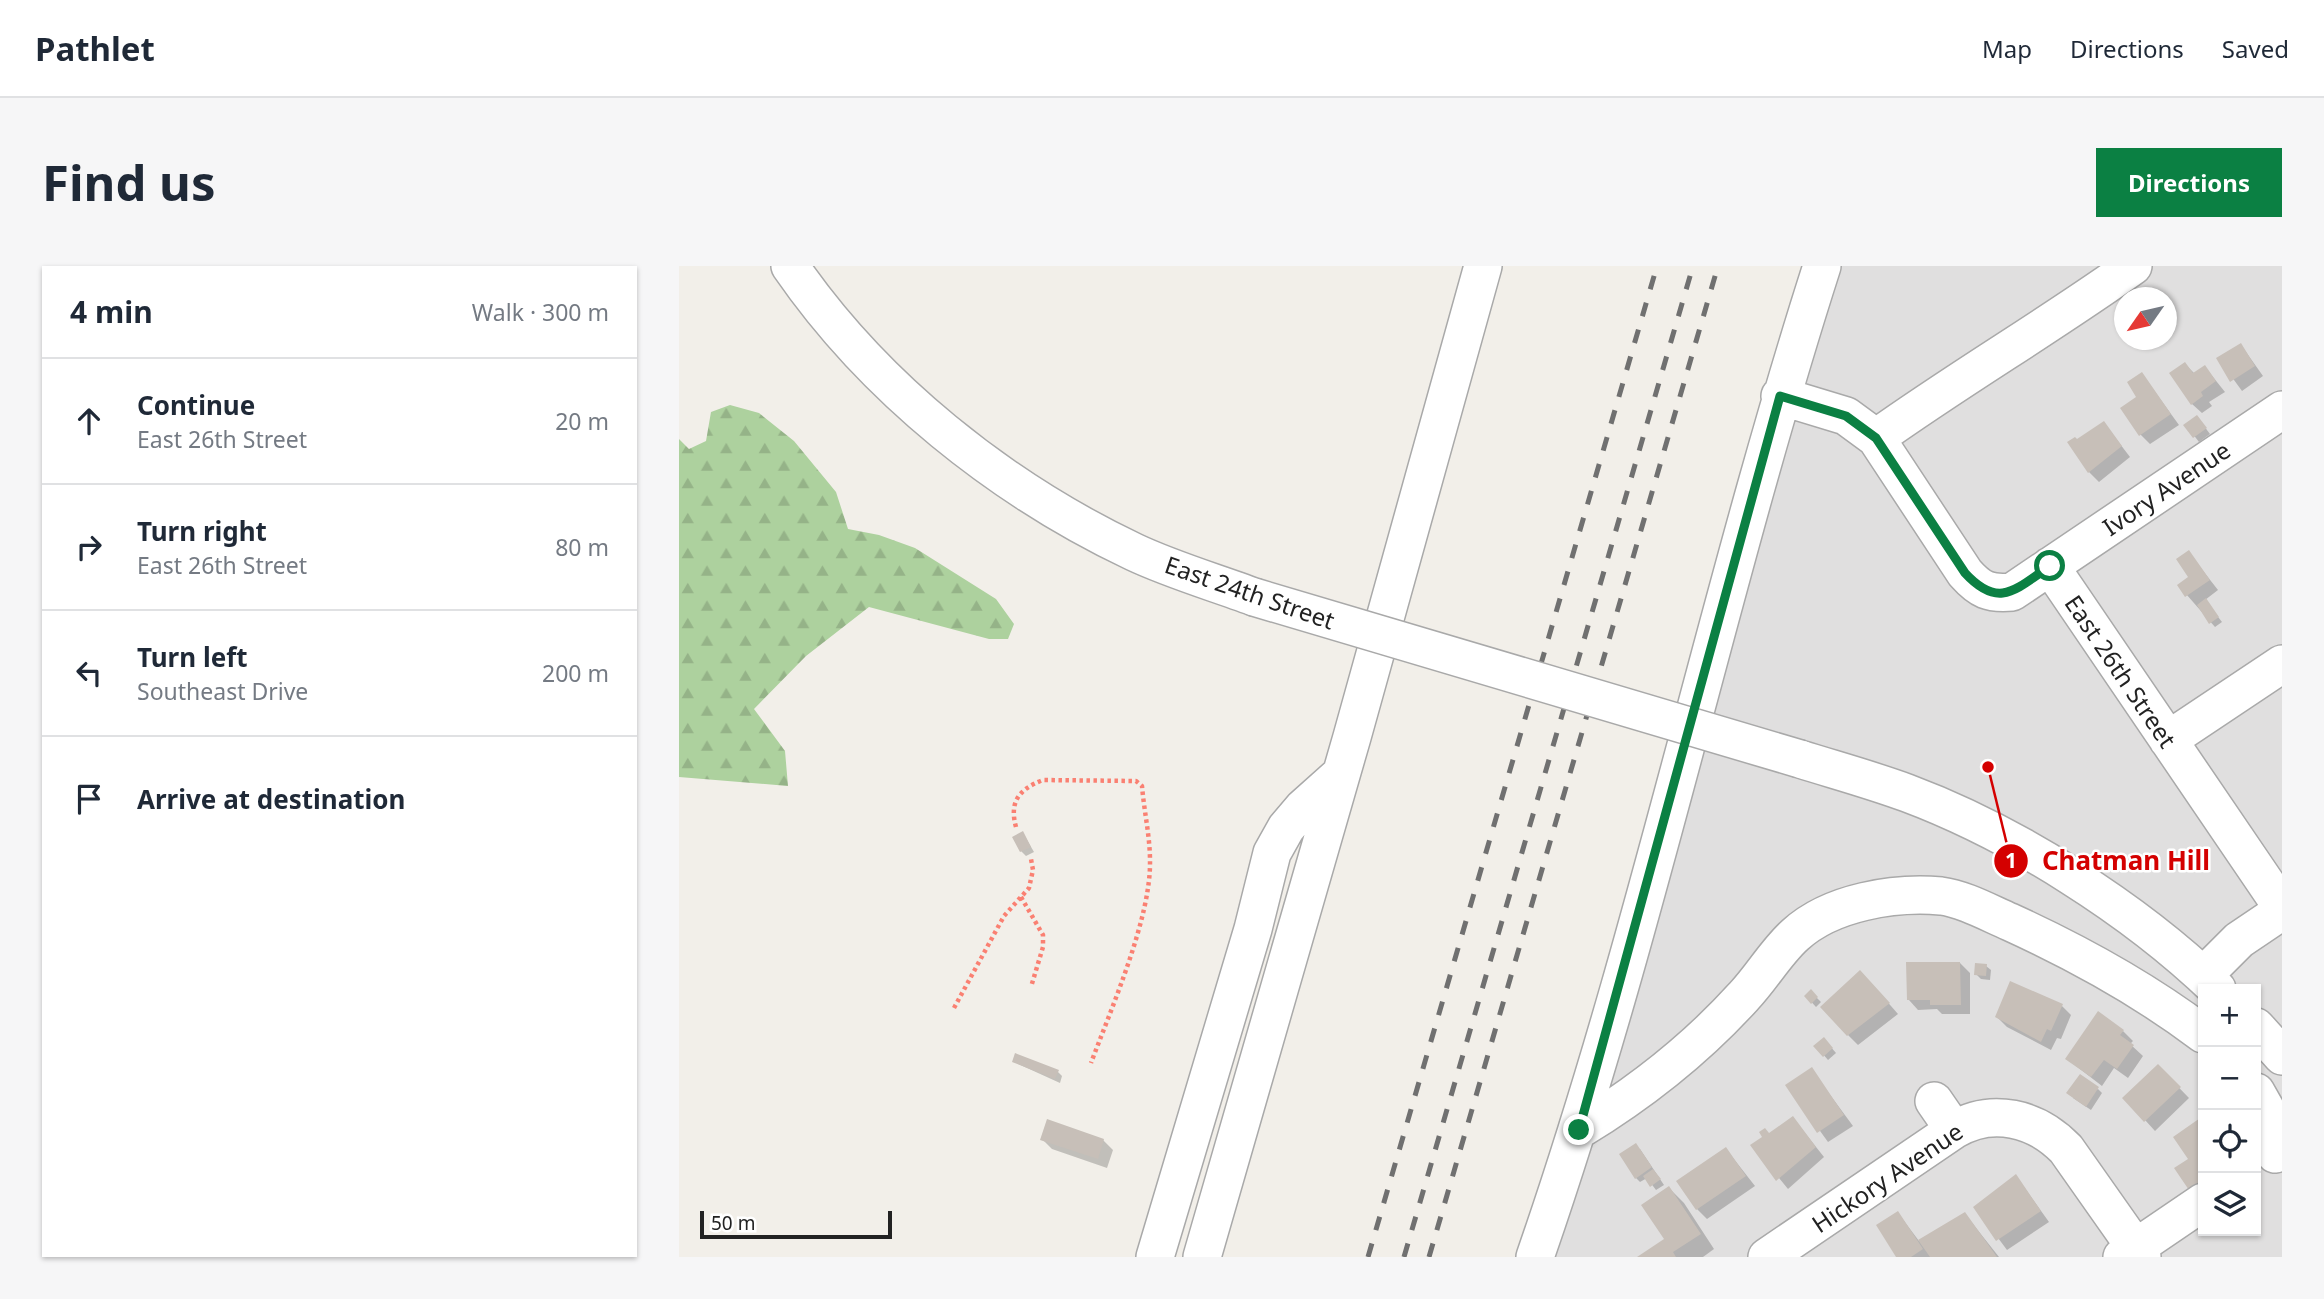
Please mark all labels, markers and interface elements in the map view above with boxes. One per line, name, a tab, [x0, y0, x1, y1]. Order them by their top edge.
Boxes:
text: Pathlet	[35, 26, 155, 71]
text: Map	[1982, 32, 2032, 65]
text: Directions	[2070, 32, 2184, 65]
text: Saved	[2222, 32, 2289, 65]
button: Directions	[2096, 148, 2282, 217]
text: Find us	[42, 149, 216, 215]
north arrow	[2114, 287, 2177, 350]
text: 4 min	[70, 291, 153, 332]
text: Walk · 300 m	[472, 296, 609, 328]
text: Continue	[137, 387, 255, 423]
icon: ahead	[70, 402, 108, 440]
text: 20 m	[555, 405, 609, 437]
text: East 26th Street	[137, 423, 307, 455]
street label: Ivory Avenue	[2096, 433, 2236, 543]
text: Turn right	[137, 513, 267, 549]
icon: right	[70, 528, 108, 566]
text: 80 m	[555, 531, 609, 563]
street label: East 24th Street	[1161, 548, 1340, 637]
text: East 26th Street	[137, 549, 307, 581]
route start	[2034, 550, 2065, 581]
street label: East 26th Street	[2058, 588, 2184, 754]
text: Turn left	[137, 639, 248, 675]
icon: left	[70, 654, 108, 692]
text: 200 m	[542, 657, 609, 689]
text: Southeast Drive	[137, 675, 308, 707]
icon: arrive	[70, 780, 108, 818]
text: Arrive at destination	[137, 781, 406, 817]
callout: Chatman Hill	[1993, 837, 2224, 884]
text: Chatman Hill	[2042, 842, 2210, 878]
text: 1	[2005, 846, 2017, 874]
map controls	[2198, 984, 2261, 1236]
button: +	[2198, 984, 2261, 1047]
button: −	[2198, 1047, 2261, 1110]
button: locate	[2198, 1110, 2261, 1173]
route end	[1563, 1114, 1594, 1145]
street label: Hickory Avenue	[1805, 1114, 1969, 1240]
button: layers	[2198, 1173, 2261, 1236]
scale bar	[700, 1208, 893, 1240]
text: 50 m	[711, 1210, 755, 1236]

